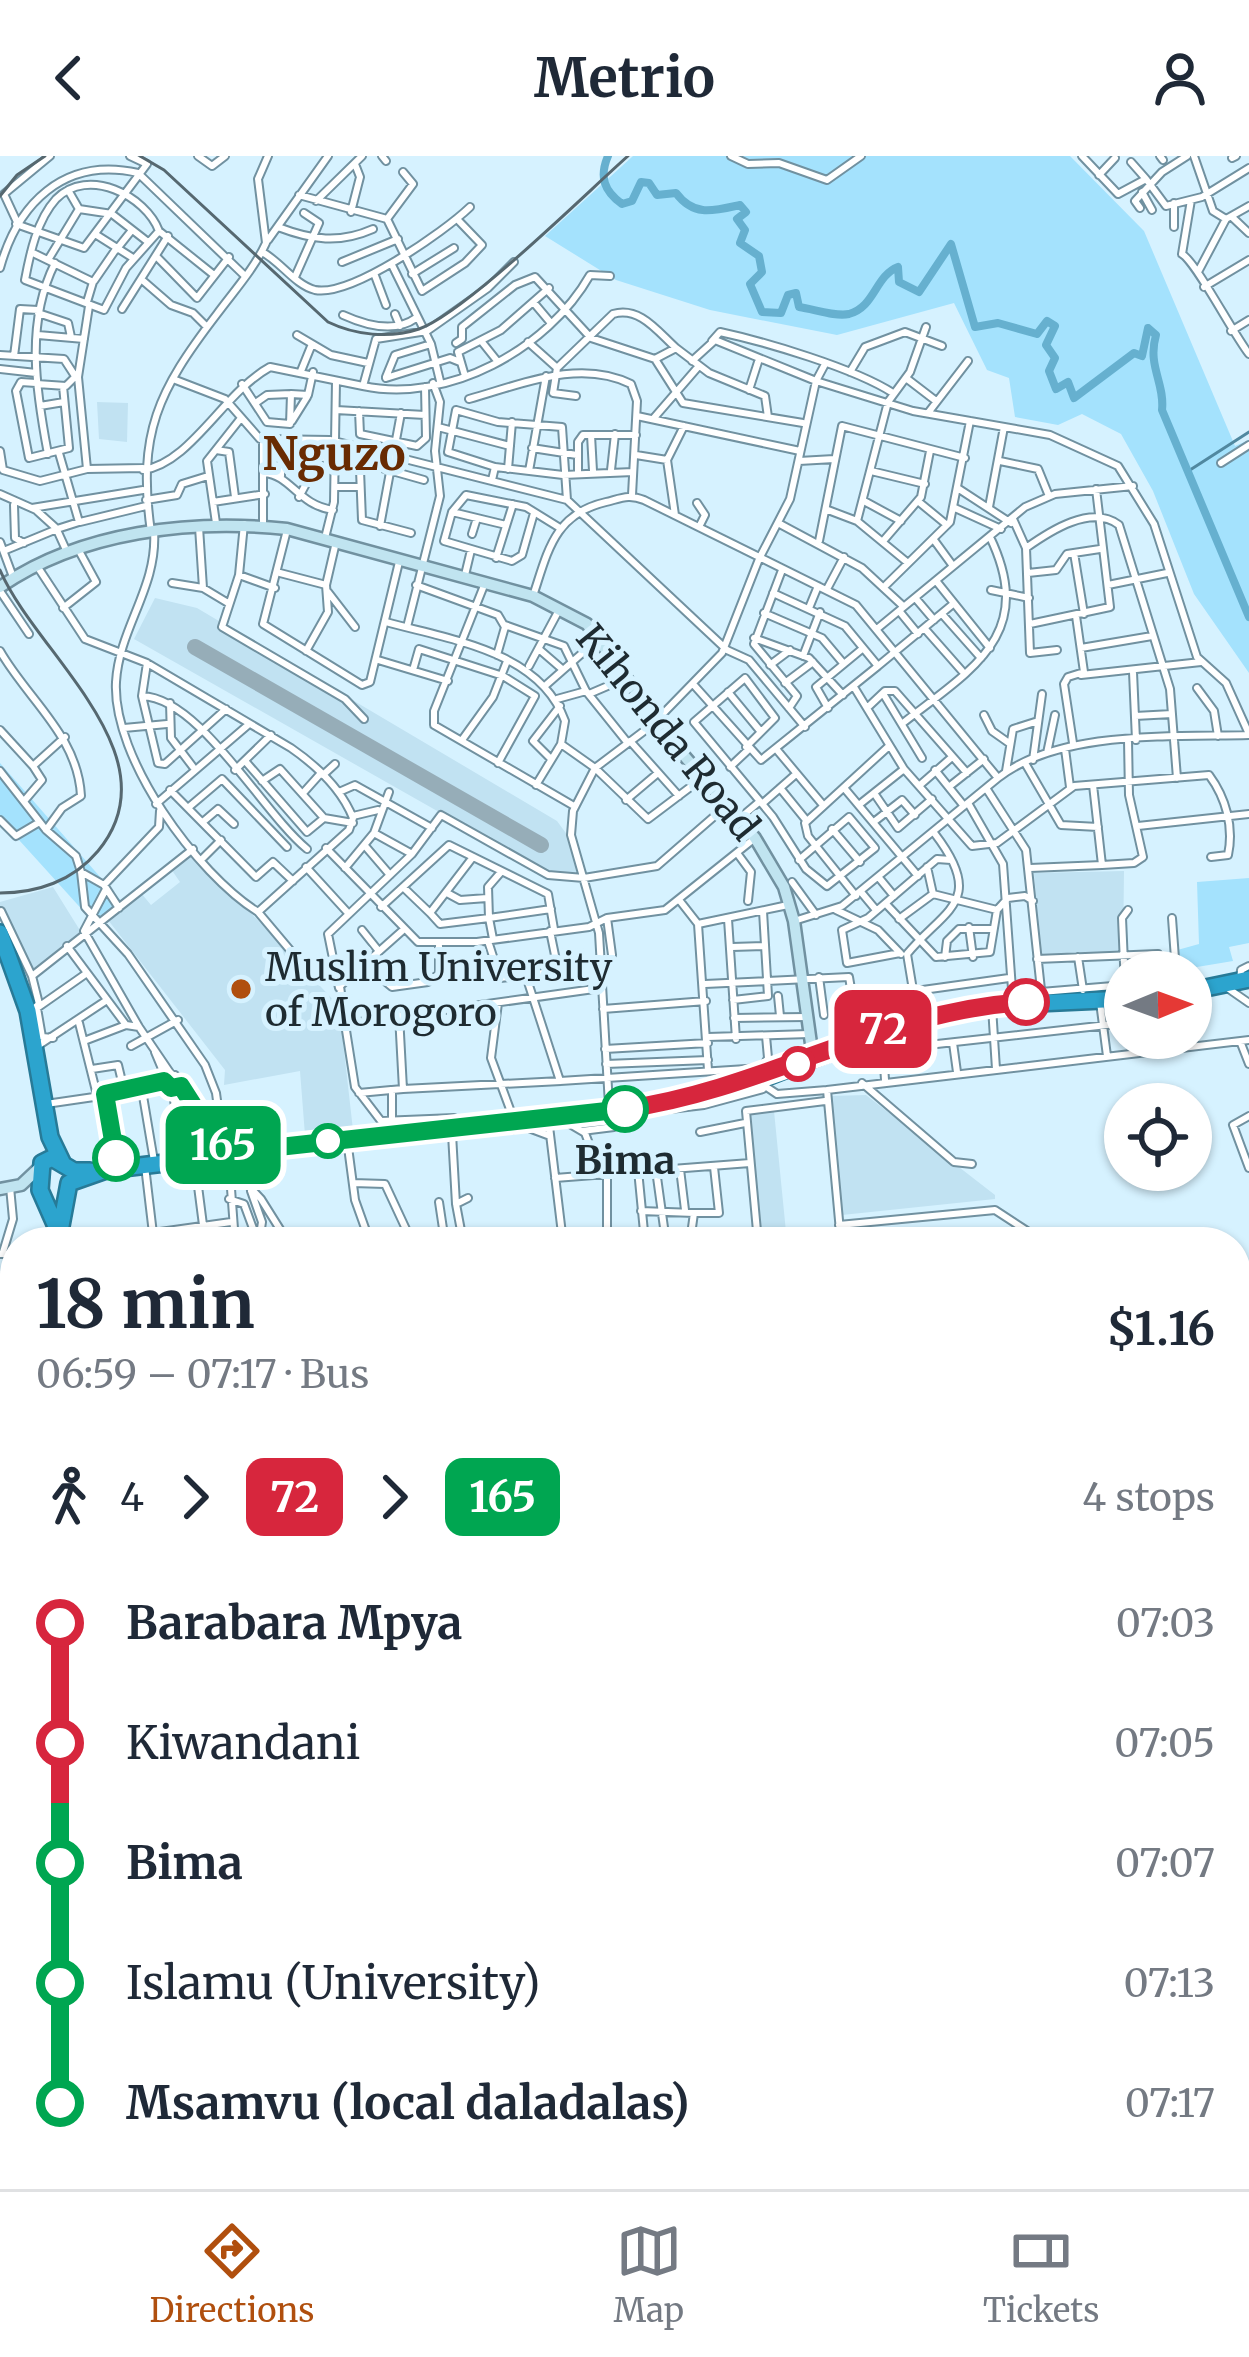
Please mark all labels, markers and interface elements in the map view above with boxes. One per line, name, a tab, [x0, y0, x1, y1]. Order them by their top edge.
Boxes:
text: Metrio	[534, 44, 715, 112]
icon: back	[36, 45, 102, 111]
icon: person	[1147, 45, 1213, 111]
district label: Nguzo	[262, 426, 406, 482]
street label: Kihonda Road	[566, 614, 770, 850]
place label: Muslim University of Morogoro	[265, 943, 613, 1037]
north arrow	[1104, 951, 1212, 1059]
map controls	[1104, 951, 1212, 1191]
marker: Muslim University of Morogoro	[228, 976, 254, 1002]
unlabelled marker	[1004, 980, 1048, 1024]
line badge: 72	[829, 990, 937, 1068]
text: 72	[858, 1003, 908, 1055]
unlabelled marker	[782, 1048, 814, 1080]
button: locate	[1104, 1083, 1212, 1191]
marker: Bima	[603, 1087, 647, 1131]
line badge: 165	[154, 1106, 292, 1184]
text: 165	[190, 1119, 256, 1171]
unlabelled marker	[312, 1125, 344, 1157]
unlabelled marker	[94, 1136, 138, 1180]
place label: Bima	[574, 1136, 676, 1185]
text: 18 min	[36, 1263, 255, 1346]
text: $1.16	[1106, 1301, 1215, 1357]
text: 06:59 – 07:17 · Bus	[36, 1350, 369, 1399]
icon: walk	[36, 1464, 102, 1530]
icon: forward	[162, 1464, 228, 1530]
icon: forward	[361, 1464, 427, 1530]
text: 72	[270, 1471, 319, 1523]
text: 165	[469, 1471, 536, 1523]
text: 4	[120, 1473, 144, 1522]
text: 4 stops	[1082, 1473, 1215, 1522]
text: Barabara Mpya	[126, 1595, 462, 1651]
text: 07:03	[1116, 1599, 1215, 1648]
text: Kiwandani	[126, 1715, 360, 1771]
text: 07:05	[1114, 1719, 1215, 1768]
text: Bima	[126, 1835, 243, 1891]
text: 07:07	[1115, 1839, 1215, 1888]
text: Islamu (University)	[126, 1955, 540, 2011]
text: 07:13	[1124, 1959, 1215, 2008]
text: Msamvu (local daladalas)	[126, 2075, 689, 2131]
text: 07:17	[1125, 2079, 1215, 2128]
tab: Directions	[150, 2218, 315, 2331]
tab: Map	[614, 2218, 684, 2331]
tab: Tickets	[983, 2218, 1099, 2331]

